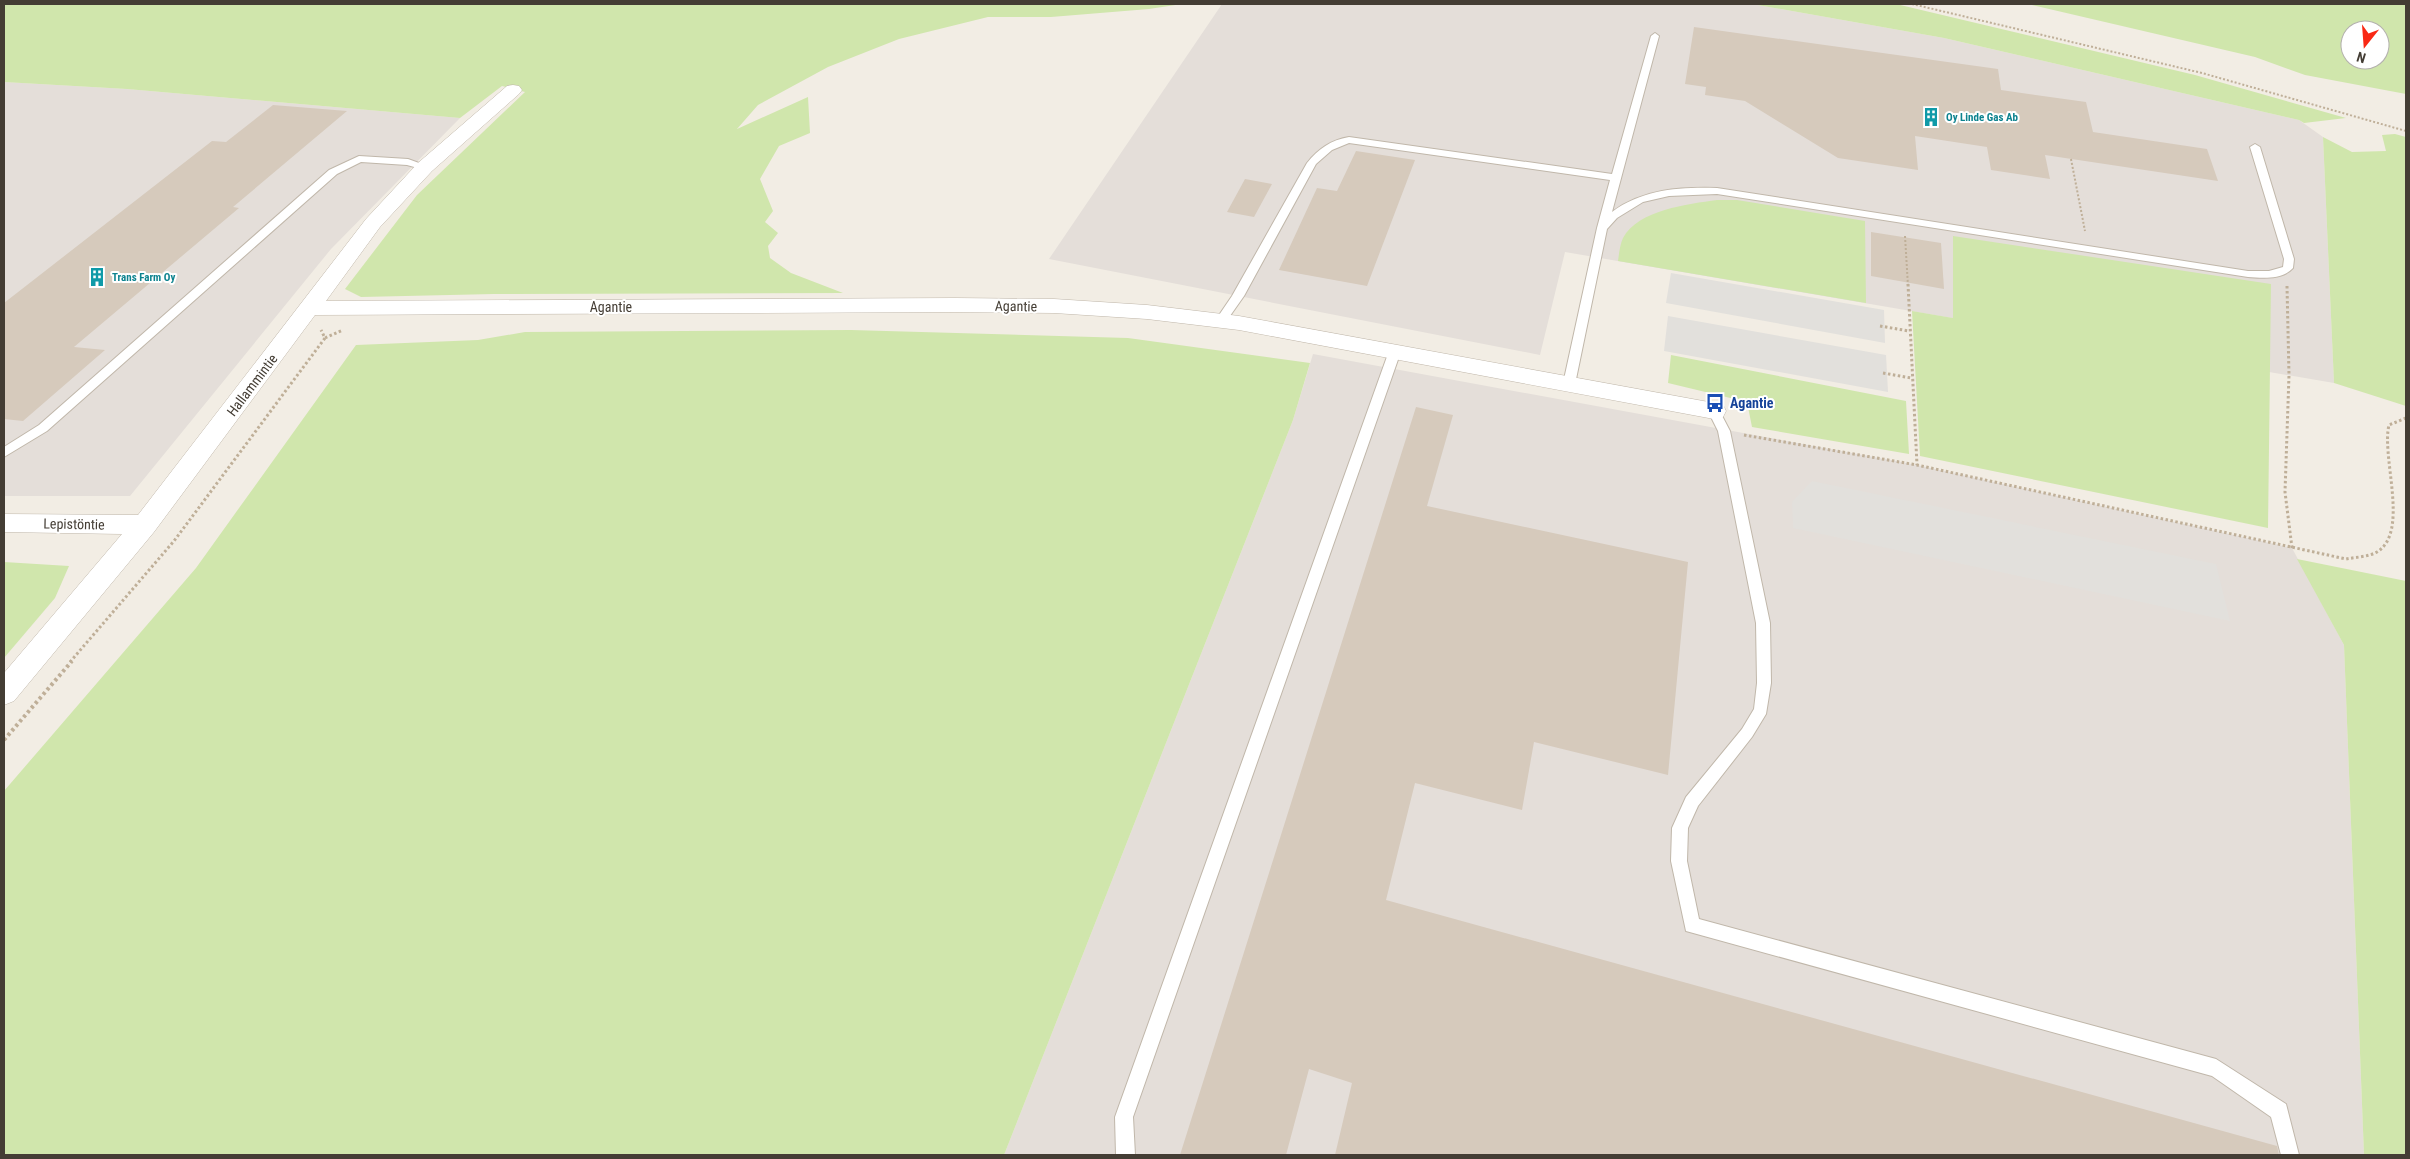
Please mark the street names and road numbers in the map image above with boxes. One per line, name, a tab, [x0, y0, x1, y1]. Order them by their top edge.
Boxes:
street label: Agantie	[995, 298, 1038, 314]
street label: Agantie	[590, 299, 633, 315]
street label: Hallammintie	[223, 350, 281, 419]
street label: Lepistöntie	[43, 515, 105, 533]

